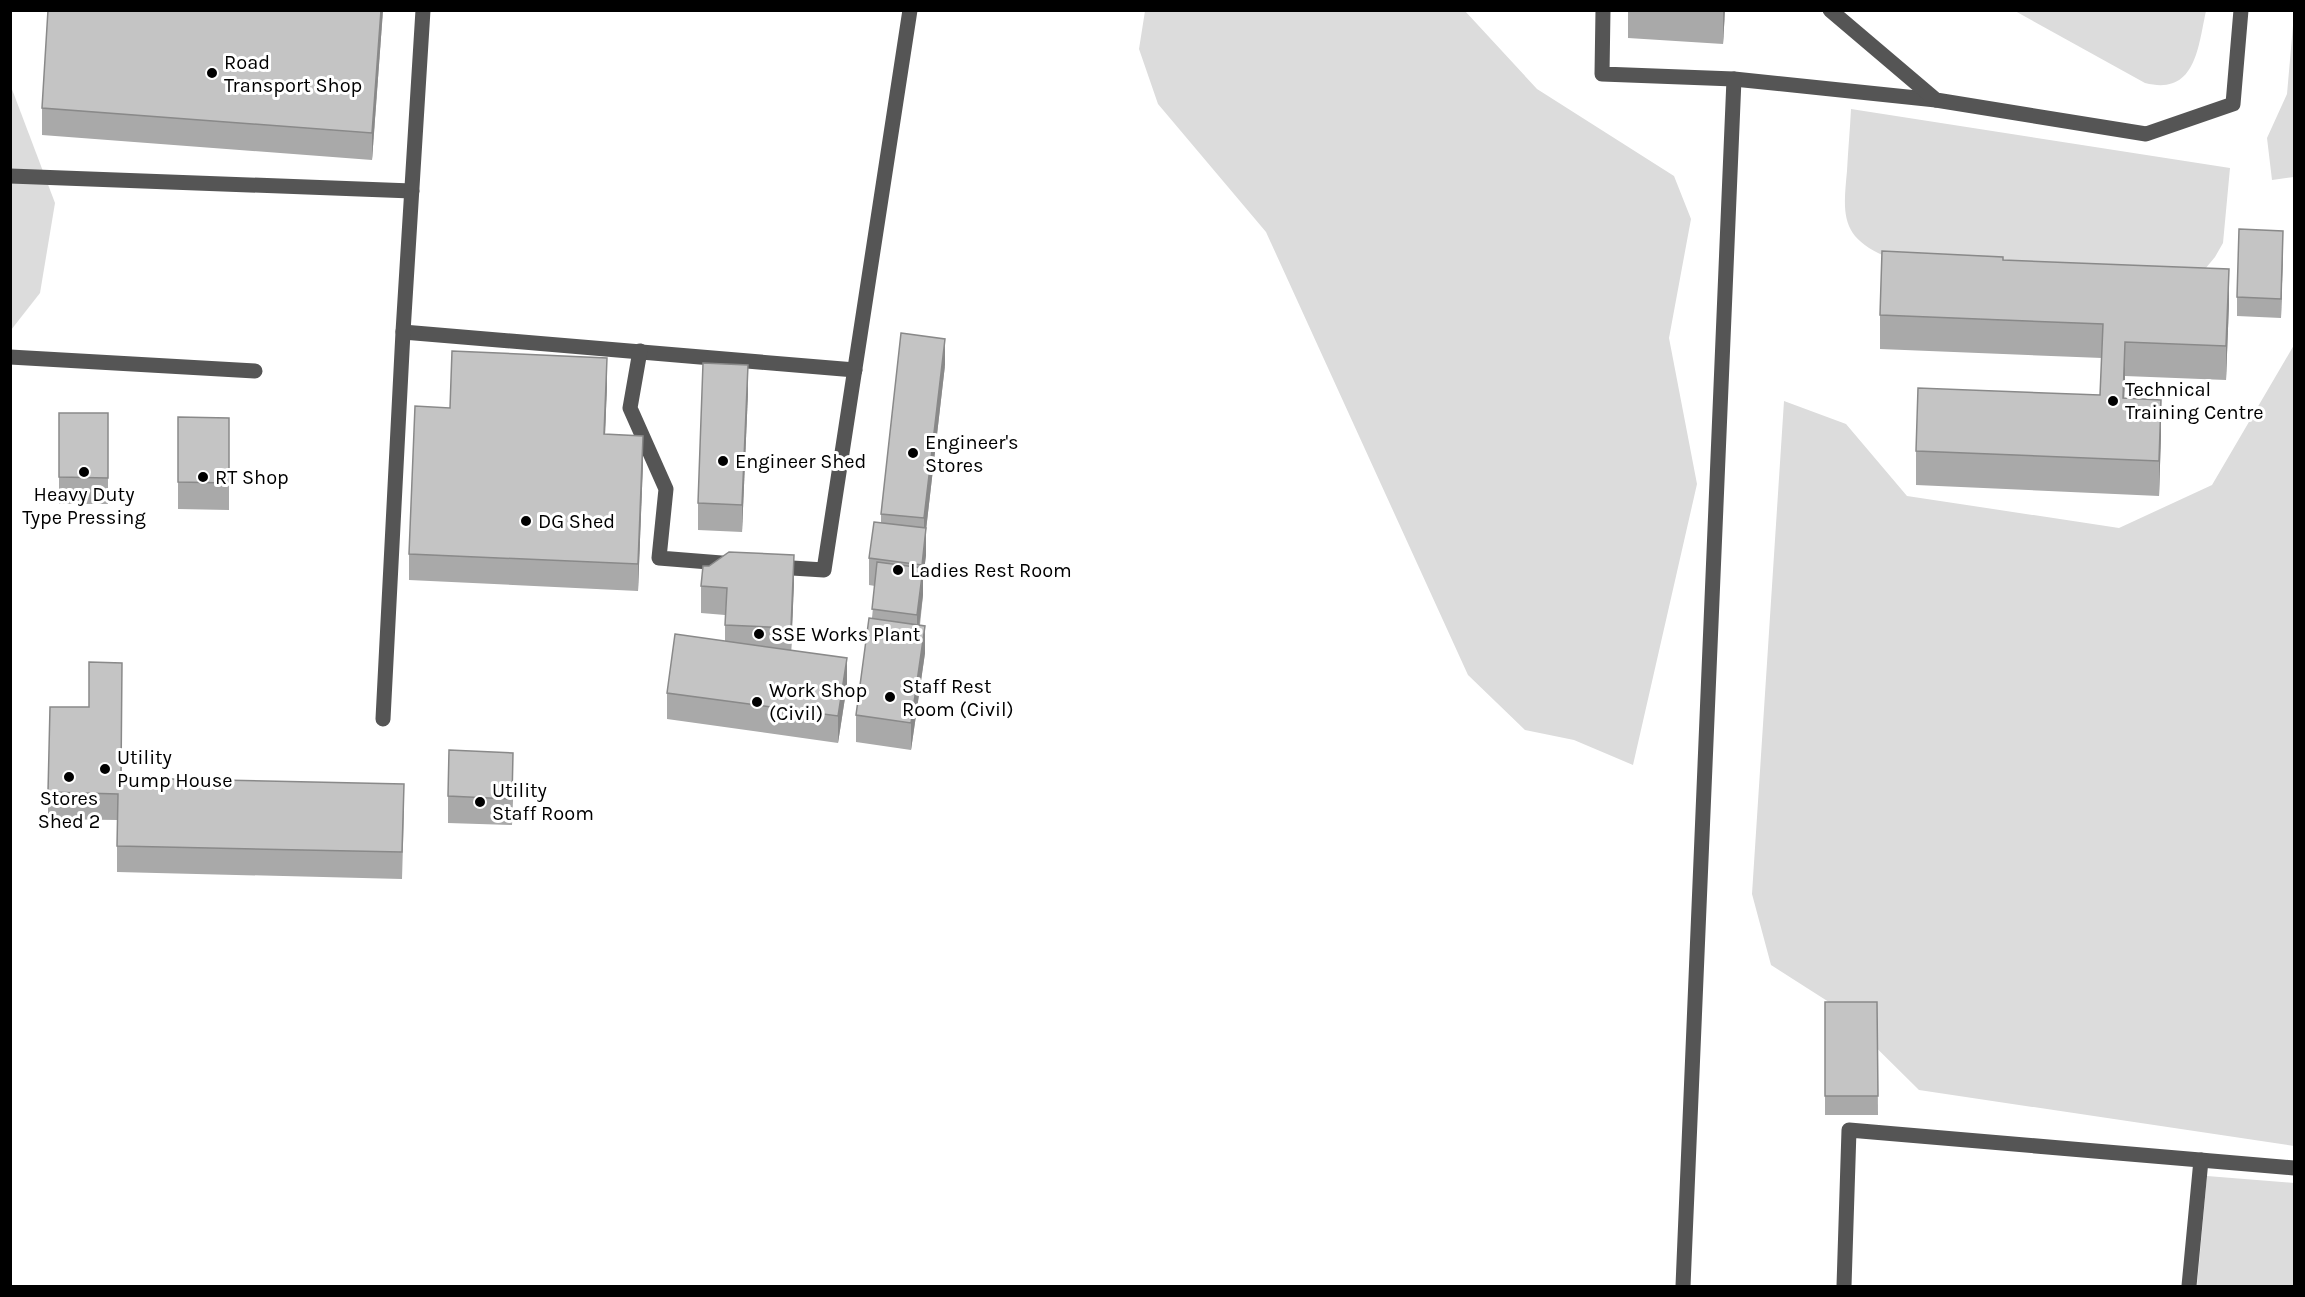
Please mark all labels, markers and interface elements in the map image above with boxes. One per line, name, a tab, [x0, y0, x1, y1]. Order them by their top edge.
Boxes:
place label: Road Transport Shop	[224, 51, 362, 97]
marker: Road Transport Shop	[205, 66, 219, 80]
place label: Technical Training Centre	[2125, 378, 2264, 424]
marker: Technical Training Centre	[2106, 394, 2120, 408]
place label: Engineer's Stores	[925, 431, 1019, 477]
marker: Engineer's Stores	[906, 446, 920, 460]
place label: Engineer Shed	[735, 450, 866, 473]
marker: Engineer Shed	[716, 454, 730, 468]
marker: Heavy Duty Type Pressing	[77, 465, 91, 479]
place label: RT Shop	[215, 466, 289, 489]
marker: RT Shop	[196, 470, 210, 484]
place label: Heavy Duty Type Pressing	[22, 483, 146, 529]
place label: DG Shed	[538, 510, 615, 533]
marker: DG Shed	[519, 514, 533, 528]
place label: Ladies Rest Room	[910, 559, 1072, 582]
marker: Ladies Rest Room	[891, 563, 905, 577]
place label: SSE Works Plant	[771, 623, 921, 646]
marker: SSE Works Plant	[752, 627, 766, 641]
place label: Staff Rest Room (Civil)	[902, 675, 1014, 721]
place label: Work Shop (Civil)	[769, 679, 867, 725]
marker: Staff Rest Room (Civil)	[883, 690, 897, 704]
marker: Work Shop (Civil)	[750, 695, 764, 709]
place label: Utility Pump House	[117, 746, 233, 792]
marker: Utility Pump House	[98, 762, 112, 776]
marker: Stores Shed 2	[62, 770, 76, 784]
place label: Utility Staff Room	[492, 779, 594, 825]
place label: Stores Shed 2	[38, 787, 100, 833]
marker: Utility Staff Room	[473, 795, 487, 809]

